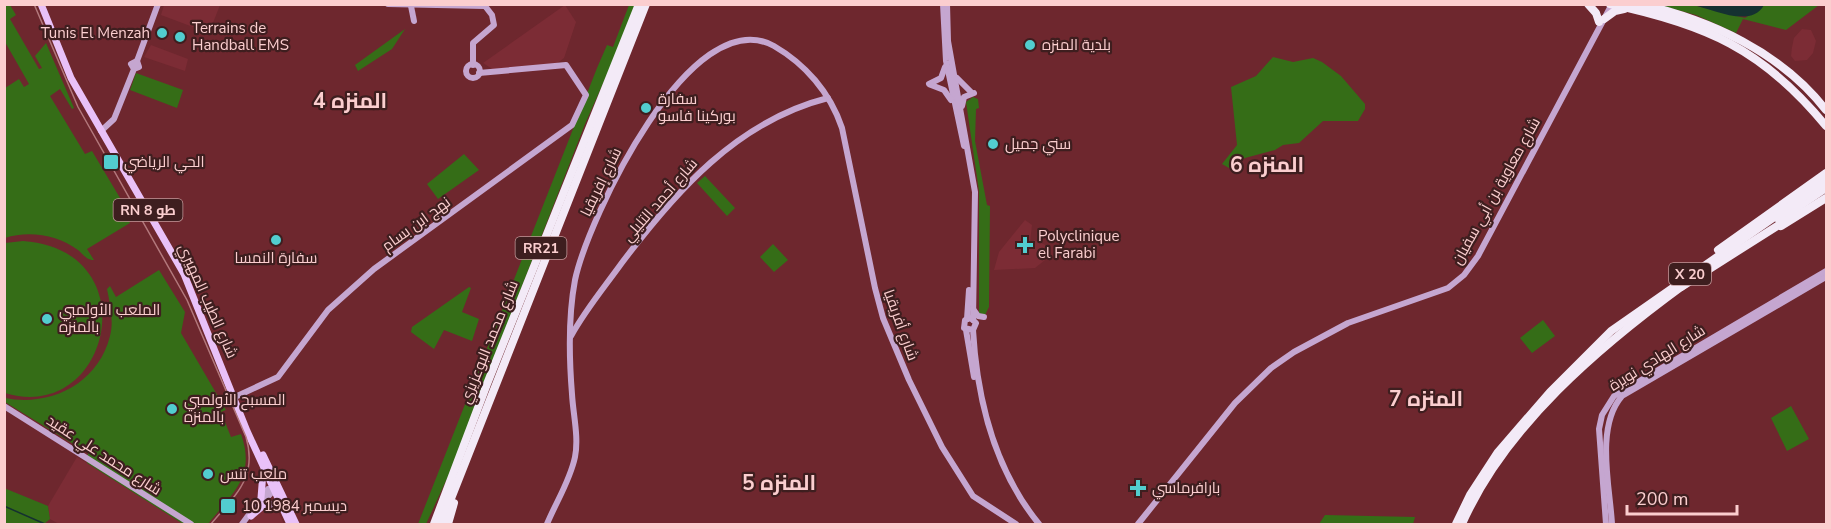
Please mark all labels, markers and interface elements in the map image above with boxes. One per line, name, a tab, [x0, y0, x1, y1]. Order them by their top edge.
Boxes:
place label: Terrains de Handball EMS	[192, 18, 289, 55]
place label: Tunis El Menzah	[41, 23, 150, 43]
marker: Tunis El Menzah	[155, 26, 169, 40]
marker: Terrains de Handball EMS	[173, 30, 187, 44]
place label: بلدية المنزه	[1042, 35, 1111, 55]
marker: بلدية المنزه	[1023, 38, 1037, 52]
district label: المنزه 4	[313, 87, 387, 115]
place label: سفارة بوركينا فاسو	[658, 89, 736, 126]
marker: سفارة بوركينا فاسو	[639, 101, 653, 115]
street label: شارع معاوية بن أبي سفيان	[1447, 114, 1547, 269]
place label: سني جميل	[1005, 134, 1071, 156]
marker: سني جميل	[986, 137, 1000, 151]
street label: شارع إفريقيا	[576, 144, 627, 220]
district label: المنزه 6	[1230, 151, 1304, 179]
place label: الحي الرياضي	[124, 152, 204, 174]
marker: الحي الرياضي	[102, 153, 120, 171]
street label: شارع أحمد التليلي	[618, 154, 703, 247]
street label: نهج ابن بسام	[378, 192, 455, 256]
road number: RN 8 طو	[114, 199, 182, 221]
place label: Polyclinique el Farabi	[1038, 226, 1119, 263]
marker: سفارة النمسا	[269, 233, 283, 247]
marker: Polyclinique el Farabi	[1016, 236, 1034, 254]
road number: RR21	[516, 237, 566, 259]
street label: شارع الطيب المهيري	[172, 241, 242, 362]
place label: سفارة النمسا	[235, 248, 318, 268]
road number: X 20	[1669, 263, 1711, 285]
street label: شارع محمد البوعزيزي	[455, 277, 525, 407]
street label: شارع أفريقيا	[878, 287, 923, 364]
place label: الملعب الأولمبي بالمنزه	[59, 300, 160, 337]
marker: الملعب الأولمبي بالمنزه	[40, 312, 54, 326]
street label: شارع الهادي نويرة	[1605, 320, 1710, 397]
district label: المنزه 7	[1389, 385, 1463, 413]
place label: المسبح الأولمبي بالمنزه	[184, 390, 286, 427]
marker: المسبح الأولمبي بالمنزه	[165, 402, 179, 416]
street label: شارع محمد علي عقيد	[42, 410, 165, 501]
place label: ملعب تنس	[220, 464, 287, 484]
marker: ملعب تنس	[201, 467, 215, 481]
district label: المنزه 5	[742, 469, 816, 497]
place label: بارافرماسي	[1152, 478, 1220, 500]
scale bar	[1627, 478, 1736, 516]
marker: بارافرماسي	[1129, 479, 1147, 497]
text: 200 m	[1636, 487, 1688, 511]
place label: 10 ديسمبر 1984	[242, 496, 347, 516]
marker: 10 ديسمبر 1984	[219, 497, 237, 515]

